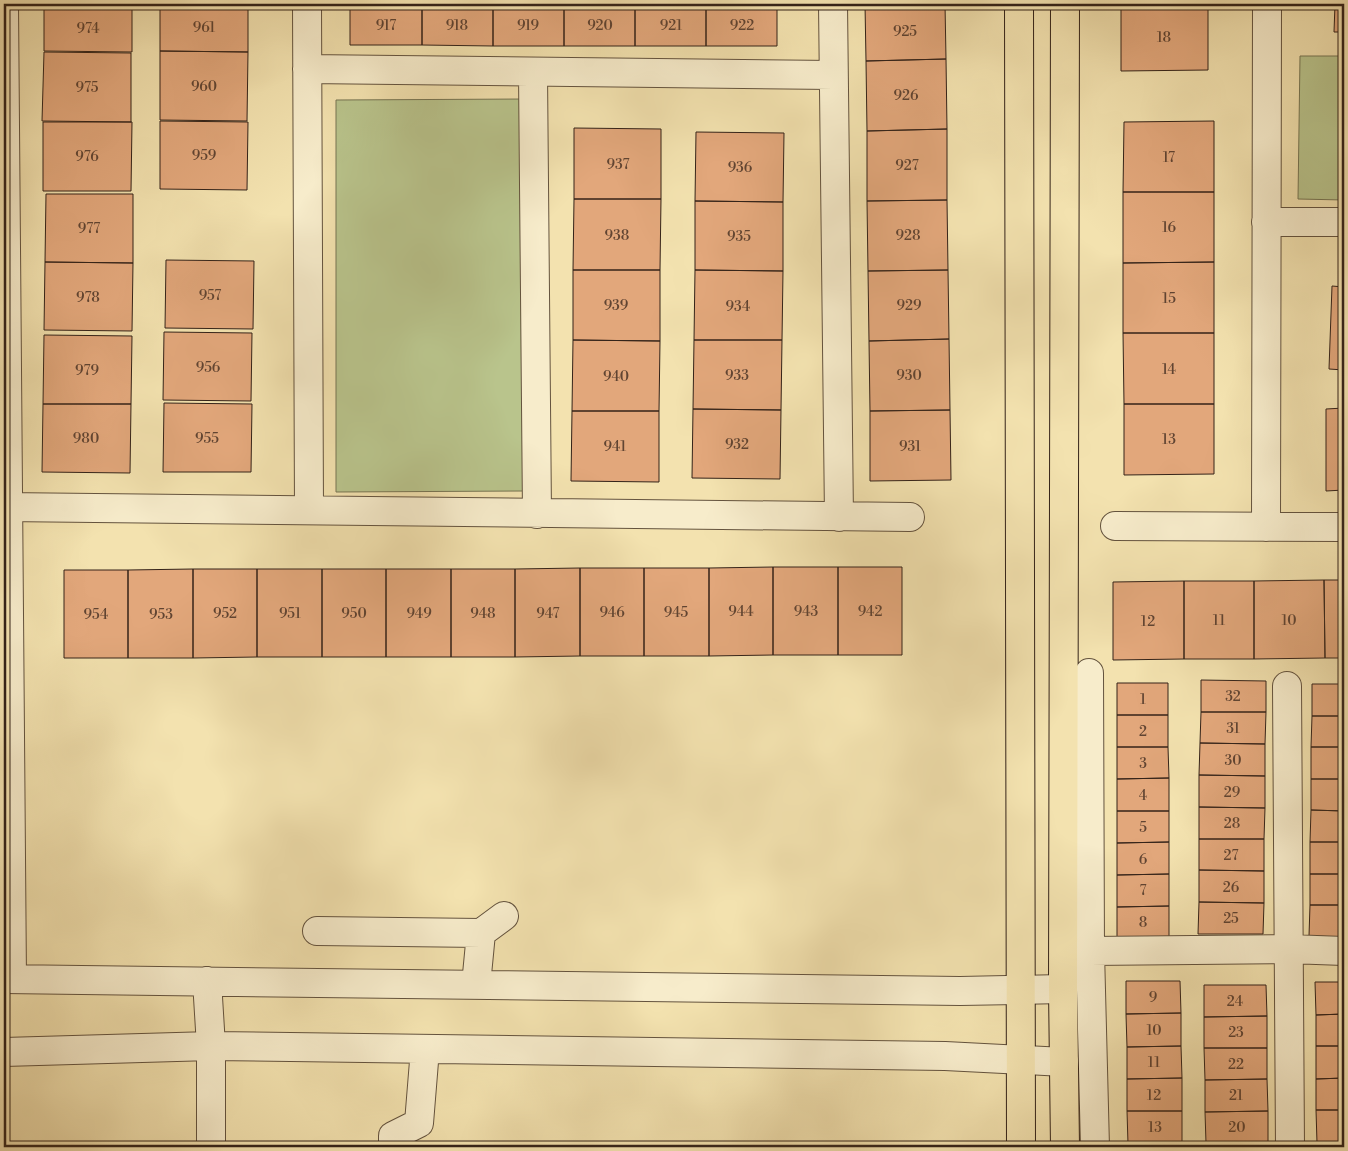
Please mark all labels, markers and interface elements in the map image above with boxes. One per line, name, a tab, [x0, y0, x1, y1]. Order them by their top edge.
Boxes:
house number: 917	[376, 17, 396, 35]
house number: 918	[446, 17, 468, 35]
house number: 919	[517, 17, 539, 35]
house number: 920	[587, 17, 613, 35]
house number: 921	[660, 17, 682, 35]
house number: 922	[730, 17, 754, 35]
house number: 961	[193, 19, 215, 37]
house number: 974	[76, 20, 100, 38]
house number: 925	[893, 23, 917, 41]
house number: 18	[1157, 29, 1171, 47]
house number: 960	[191, 78, 217, 96]
house number: 975	[76, 79, 99, 97]
house number: 926	[894, 87, 919, 105]
house number: 959	[192, 147, 216, 165]
house number: 976	[75, 148, 99, 166]
house number: 17	[1163, 149, 1175, 167]
house number: 937	[607, 156, 630, 174]
house number: 927	[895, 157, 919, 175]
house number: 936	[728, 159, 753, 177]
house number: 16	[1162, 219, 1177, 237]
house number: 977	[78, 220, 100, 238]
house number: 938	[605, 227, 629, 245]
house number: 928	[895, 227, 921, 245]
house number: 935	[727, 228, 751, 246]
house number: 957	[199, 287, 221, 305]
house number: 978	[76, 289, 100, 307]
house number: 15	[1162, 290, 1176, 308]
house number: 939	[604, 297, 628, 315]
house number: 929	[897, 297, 921, 315]
house number: 934	[726, 298, 750, 316]
house number: 956	[196, 359, 221, 377]
house number: 14	[1162, 361, 1176, 379]
house number: 979	[75, 362, 99, 380]
house number: 933	[725, 367, 749, 385]
house number: 930	[896, 367, 922, 385]
house number: 940	[603, 368, 629, 386]
house number: 980	[73, 430, 99, 448]
house number: 955	[195, 430, 219, 448]
house number: 13	[1162, 431, 1176, 449]
house number: 932	[725, 436, 749, 454]
house number: 941	[604, 438, 626, 456]
house number: 931	[899, 438, 921, 456]
house number: 944	[728, 603, 754, 621]
house number: 943	[794, 603, 819, 621]
house number: 942	[858, 603, 882, 621]
house number: 946	[599, 604, 625, 622]
house number: 945	[664, 604, 689, 622]
house number: 952	[213, 605, 237, 623]
house number: 951	[279, 605, 301, 623]
house number: 950	[341, 605, 367, 623]
house number: 949	[406, 605, 432, 623]
house number: 948	[470, 605, 496, 623]
house number: 947	[536, 605, 560, 623]
house number: 954	[84, 606, 108, 624]
house number: 953	[149, 606, 173, 624]
house number: 11	[1213, 612, 1225, 630]
house number: 10	[1282, 612, 1296, 630]
house number: 12	[1141, 613, 1155, 631]
house number: 32	[1225, 688, 1241, 706]
house number: 1	[1140, 691, 1146, 709]
house number: 31	[1226, 720, 1240, 738]
house number: 2	[1139, 723, 1147, 741]
house number: 30	[1224, 752, 1242, 770]
house number: 3	[1139, 755, 1147, 773]
house number: 29	[1224, 784, 1240, 802]
house number: 4	[1139, 787, 1147, 805]
house number: 28	[1224, 815, 1240, 833]
house number: 5	[1139, 819, 1147, 837]
house number: 27	[1224, 847, 1238, 865]
house number: 6	[1139, 851, 1148, 869]
house number: 26	[1223, 879, 1240, 897]
house number: 7	[1139, 882, 1147, 900]
house number: 25	[1223, 910, 1239, 928]
house number: 8	[1139, 914, 1147, 932]
house number: 9	[1149, 989, 1157, 1007]
house number: 24	[1227, 993, 1243, 1011]
house number: 10	[1147, 1022, 1161, 1040]
house number: 23	[1228, 1024, 1244, 1042]
house number: 11	[1148, 1054, 1160, 1072]
house number: 22	[1228, 1056, 1244, 1074]
house number: 12	[1147, 1087, 1161, 1105]
house number: 21	[1229, 1087, 1243, 1105]
house number: 13	[1148, 1119, 1162, 1137]
house number: 20	[1228, 1119, 1246, 1137]

